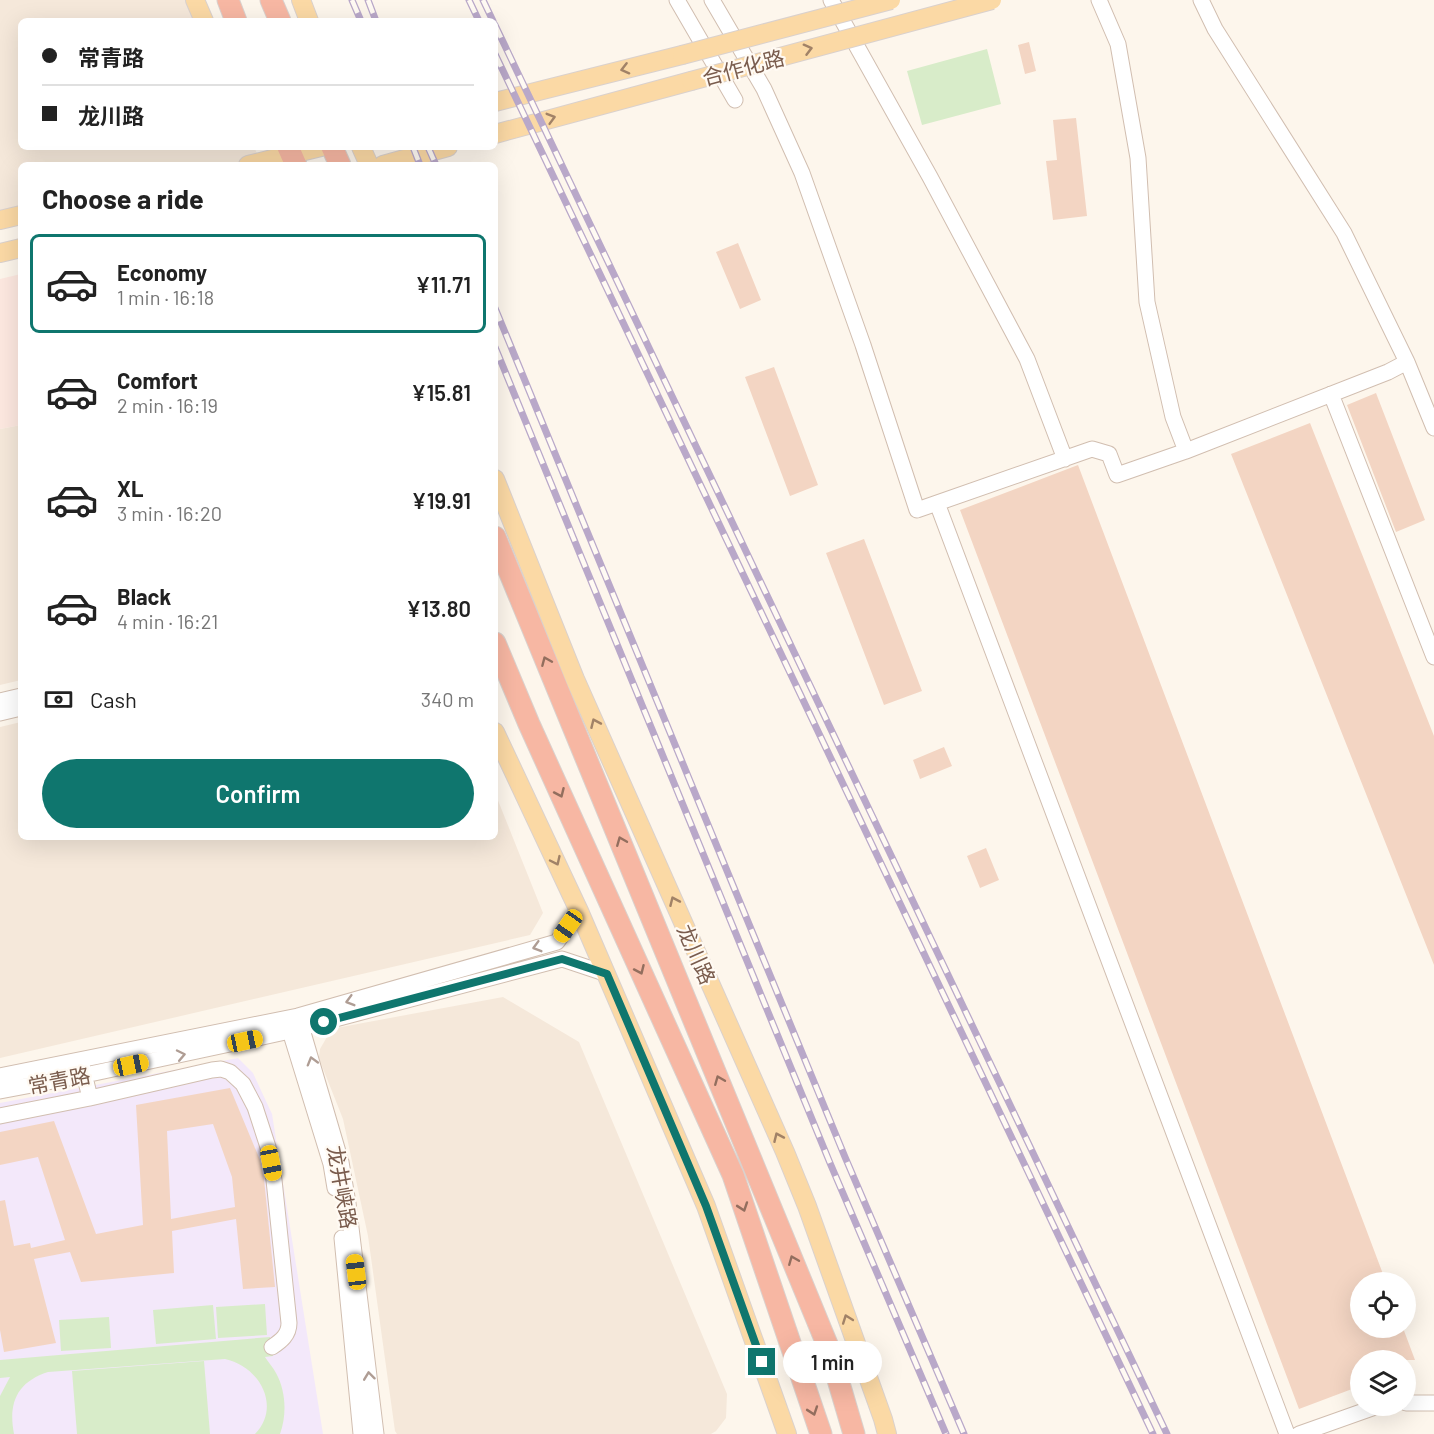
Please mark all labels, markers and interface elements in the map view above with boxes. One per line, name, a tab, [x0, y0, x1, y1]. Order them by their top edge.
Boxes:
text: 常青路	[78, 44, 144, 70]
street label: 合作化路	[699, 44, 787, 90]
one-way arrow	[803, 44, 813, 57]
one-way arrow	[620, 62, 630, 75]
text: 龙川路	[78, 102, 144, 128]
one-way arrow	[546, 113, 556, 126]
text: Choose a ride	[42, 182, 204, 214]
icon: car	[45, 257, 99, 311]
text: Economy	[117, 259, 207, 285]
text: ¥11.71	[416, 271, 471, 297]
text: 1 min · 16:18	[117, 285, 214, 309]
icon: car	[45, 365, 99, 419]
text: Comfort	[117, 367, 198, 393]
text: ¥15.81	[411, 379, 471, 405]
text: 2 min · 16:19	[117, 393, 218, 417]
icon: car	[45, 473, 99, 527]
text: XL	[117, 475, 143, 501]
text: ¥19.91	[412, 487, 471, 513]
text: 3 min · 16:20	[117, 501, 222, 525]
icon: car	[45, 581, 99, 635]
text: Black	[117, 583, 171, 609]
text: ¥13.80	[406, 595, 471, 621]
text: 4 min · 16:21	[117, 609, 218, 633]
one-way arrow	[542, 656, 554, 667]
icon: cash	[42, 683, 75, 716]
text: Cash	[90, 686, 137, 712]
text: 340 m	[421, 687, 474, 711]
one-way arrow	[590, 718, 602, 729]
button: Confirm	[42, 759, 474, 828]
one-way arrow	[552, 786, 564, 797]
one-way arrow	[616, 836, 628, 847]
one-way arrow	[548, 855, 560, 866]
one-way arrow	[669, 896, 681, 907]
car	[550, 906, 586, 946]
street label: 龙川路	[673, 920, 721, 988]
one-way arrow	[532, 940, 542, 953]
one-way arrow	[633, 964, 645, 975]
one-way arrow	[345, 994, 356, 1006]
route start	[310, 1008, 337, 1035]
car	[226, 1028, 264, 1054]
one-way arrow	[176, 1049, 186, 1062]
car	[112, 1052, 150, 1078]
one-way arrow	[307, 1056, 319, 1067]
street label: 常青路	[26, 1062, 92, 1098]
one-way arrow	[714, 1075, 726, 1086]
one-way arrow	[774, 1132, 786, 1143]
street label: 龙井峡路	[323, 1143, 363, 1231]
car	[259, 1144, 283, 1182]
one-way arrow	[736, 1201, 749, 1212]
car	[345, 1253, 367, 1291]
one-way arrow	[788, 1256, 800, 1267]
map controls	[1350, 1272, 1416, 1416]
button: locate	[1350, 1272, 1416, 1338]
one-way arrow	[842, 1314, 855, 1325]
callout: 1 min	[783, 1341, 882, 1383]
route end	[748, 1348, 775, 1375]
text: 1 min	[811, 1350, 854, 1374]
button: layers	[1350, 1350, 1416, 1416]
one-way arrow	[363, 1371, 376, 1381]
one-way arrow	[806, 1405, 819, 1416]

